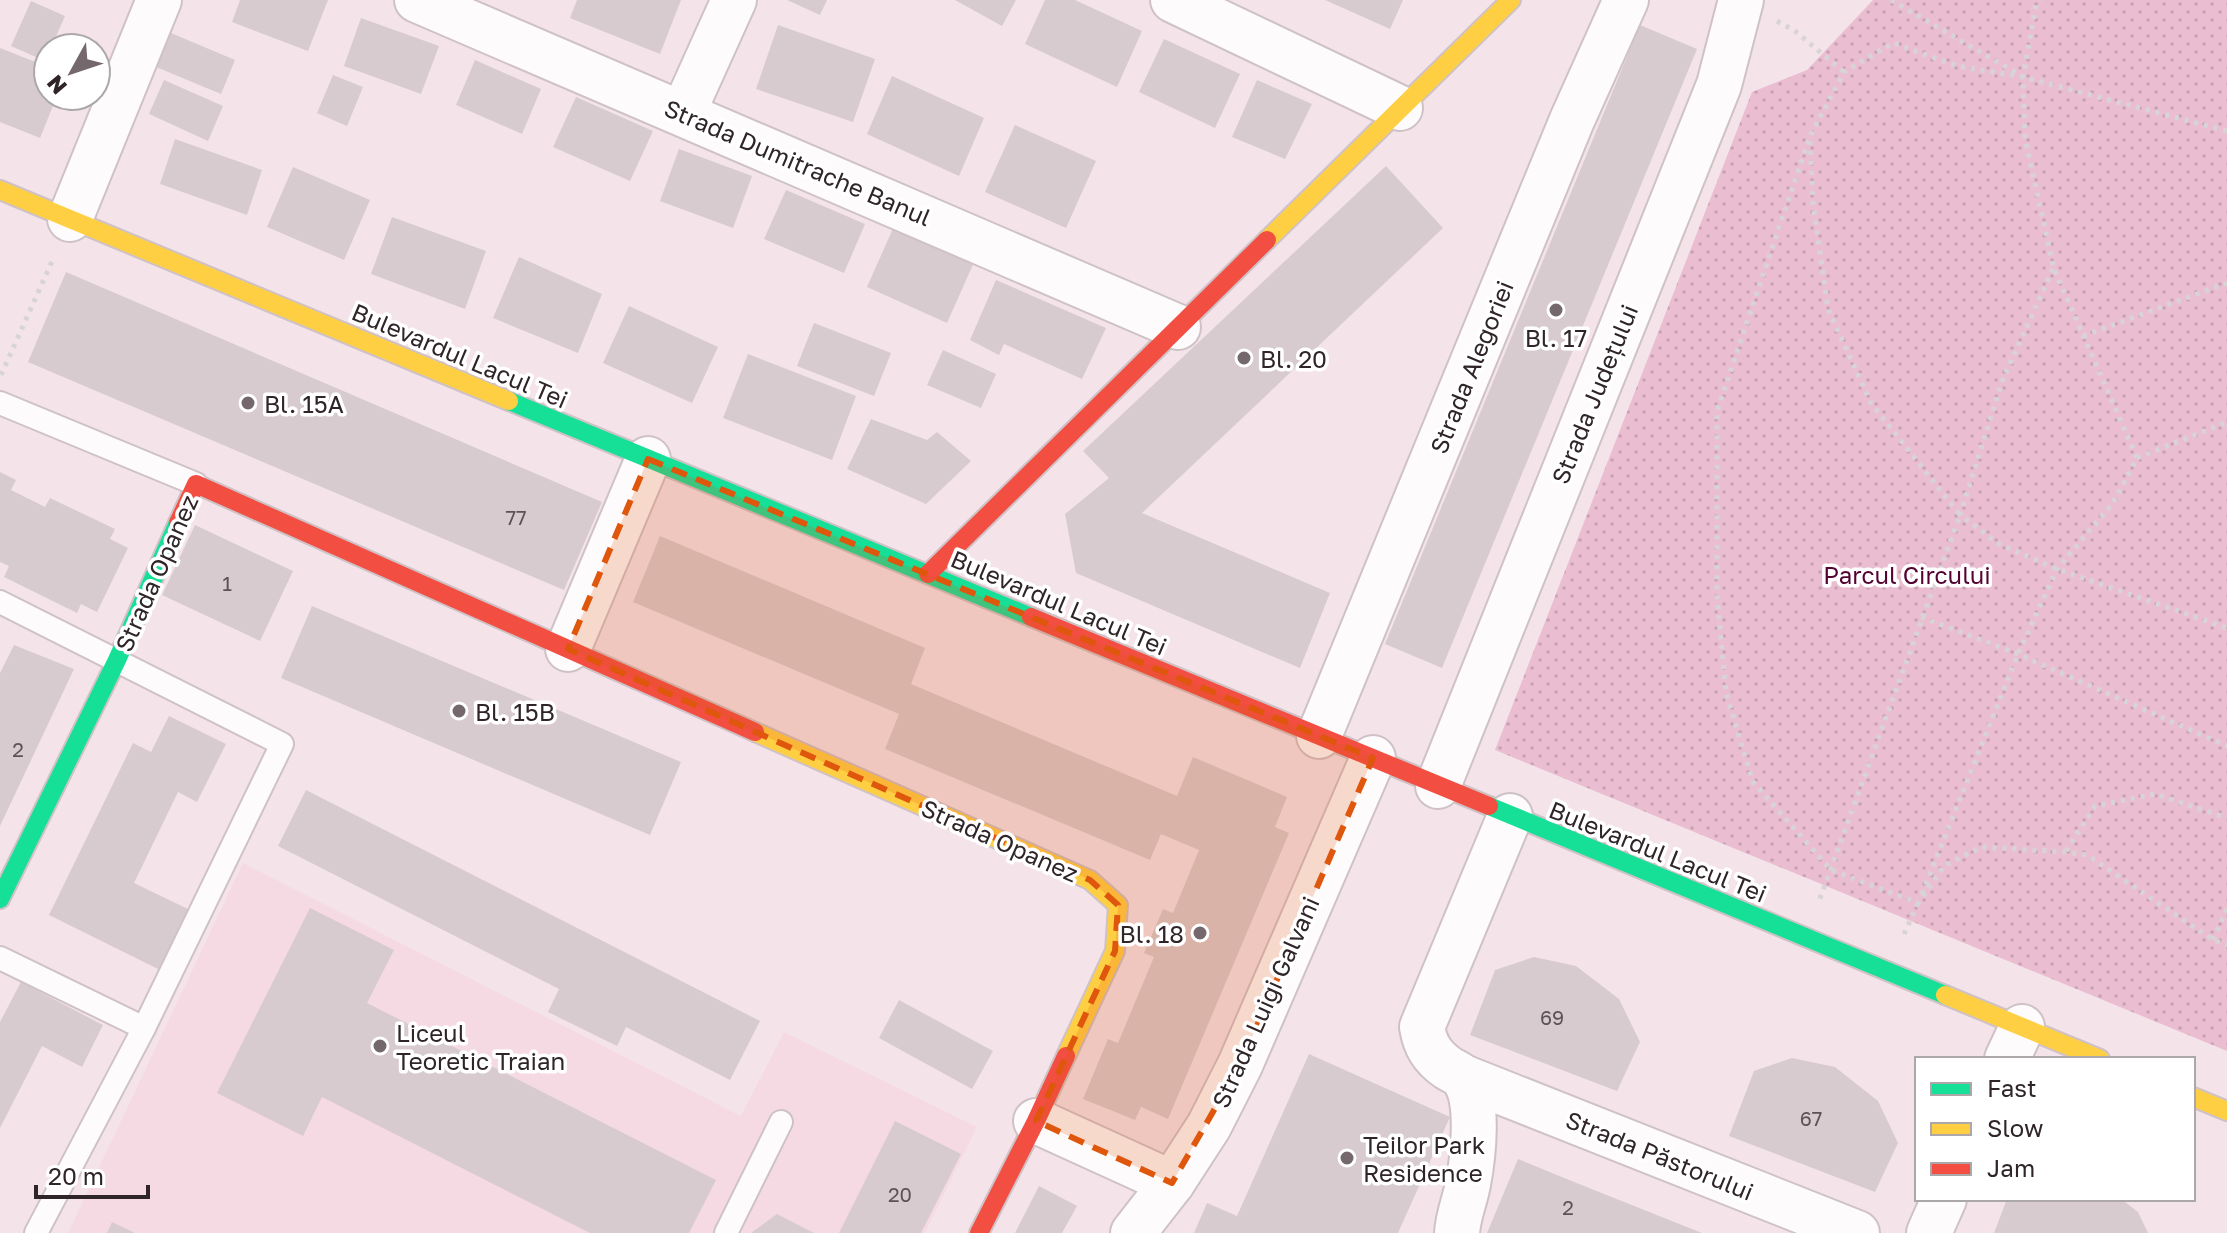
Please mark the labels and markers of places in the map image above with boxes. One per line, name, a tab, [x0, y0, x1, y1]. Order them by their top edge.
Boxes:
marker: Bl. 17	[1547, 301, 1565, 319]
place label: Bl. 17	[1525, 323, 1587, 352]
place label: Bl. 20	[1260, 344, 1327, 373]
marker: Bl. 20	[1235, 349, 1253, 367]
place label: Bl. 15A	[264, 389, 344, 418]
marker: Bl. 15A	[239, 394, 257, 412]
place label: Bl. 15B	[475, 697, 555, 726]
marker: Bl. 15B	[450, 702, 468, 720]
place label: Bl. 18	[1120, 919, 1184, 948]
marker: Bl. 18	[1191, 924, 1209, 942]
place label: Liceul Teoretic Traian	[396, 1018, 565, 1075]
marker: Liceul Teoretic Traian	[371, 1037, 389, 1055]
place label: Teilor Park Residence	[1363, 1130, 1485, 1187]
marker: Teilor Park Residence	[1338, 1149, 1356, 1167]

